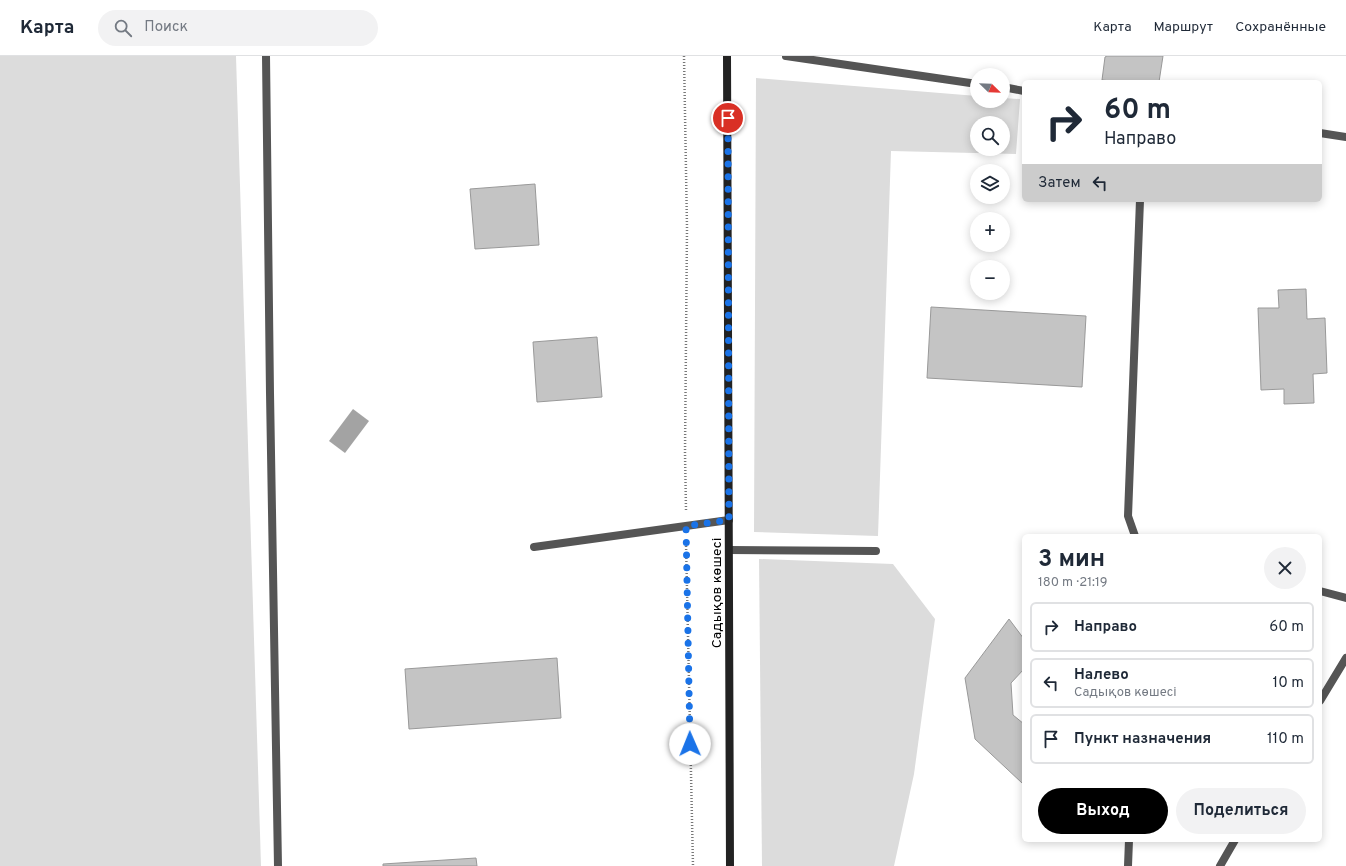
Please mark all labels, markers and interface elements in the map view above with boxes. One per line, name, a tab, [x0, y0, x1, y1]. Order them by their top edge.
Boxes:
search box	[98, 10, 378, 46]
text: Карта	[20, 16, 74, 40]
icon: search	[112, 17, 134, 39]
text: Поиск	[144, 18, 188, 37]
text: Карта	[1093, 19, 1132, 36]
text: Маршрут	[1154, 19, 1213, 36]
text: Сохранённые	[1235, 19, 1326, 36]
north arrow	[970, 68, 1010, 108]
map controls	[970, 68, 1010, 300]
text: 60 m	[1104, 93, 1171, 129]
icon: right	[1038, 96, 1090, 148]
pin	[711, 101, 745, 135]
icon: arrive	[717, 107, 739, 129]
button: search	[970, 116, 1010, 156]
text: Направо	[1104, 128, 1176, 151]
button: layers	[970, 164, 1010, 204]
icon: left	[1089, 172, 1111, 194]
text: Затем	[1038, 174, 1081, 193]
button: +	[970, 212, 1010, 252]
button: −	[970, 260, 1010, 300]
street label: Садықов көшесі	[709, 538, 726, 648]
text: 3 мин	[1038, 545, 1105, 575]
button: close	[1264, 547, 1306, 589]
text: 180 m · 21:19	[1038, 575, 1108, 591]
icon: right	[1040, 616, 1062, 638]
text: Направо	[1074, 618, 1137, 637]
text: 60 m	[1269, 618, 1304, 637]
text: Налево	[1074, 666, 1129, 685]
icon: left	[1040, 672, 1062, 694]
text: 10 m	[1273, 674, 1304, 693]
text: Садықов көшесі	[1074, 685, 1177, 701]
position arrow	[669, 723, 711, 765]
icon: arrive	[1040, 728, 1062, 750]
text: Пункт назначения	[1074, 730, 1211, 749]
text: 110 m	[1267, 730, 1304, 749]
button: Выход	[1038, 788, 1168, 834]
button: Поделиться	[1176, 788, 1306, 834]

